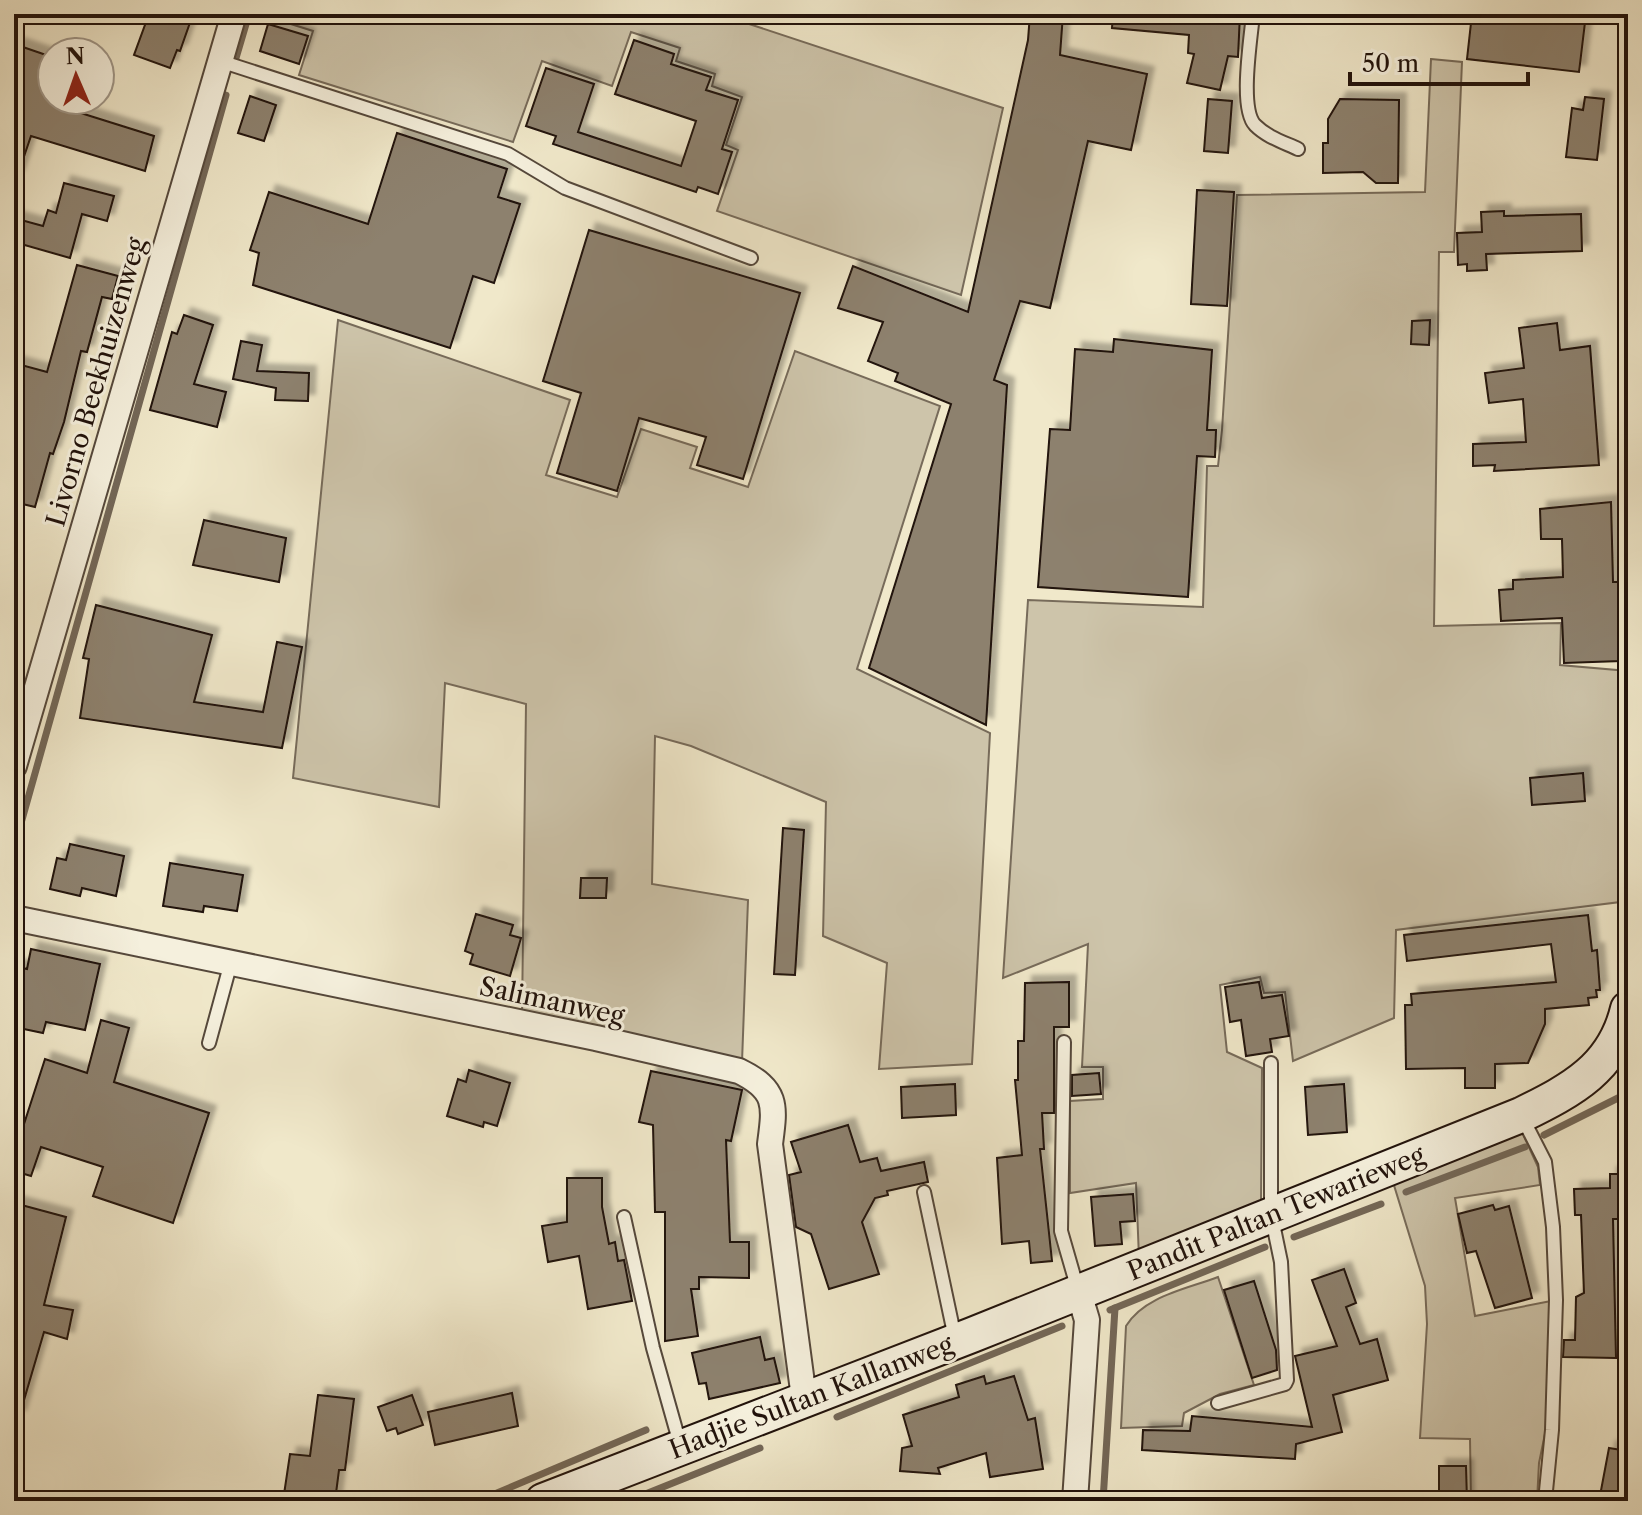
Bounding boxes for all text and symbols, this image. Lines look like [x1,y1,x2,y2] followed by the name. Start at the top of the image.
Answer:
[36,36,116,116] north arrow
[1350,36,1528,86] scale bar
[65,43,85,70] text: N
[1362,49,1419,78] text: 50 m
[39,233,153,530] street label: Livorno Beekhuizenweg
[477,970,628,1032] street label: Salimanweg
[1123,1138,1430,1287] street label: Pandit Paltan Tewarieweg
[664,1328,958,1466] street label: Hadjie Sultan Kallanweg

